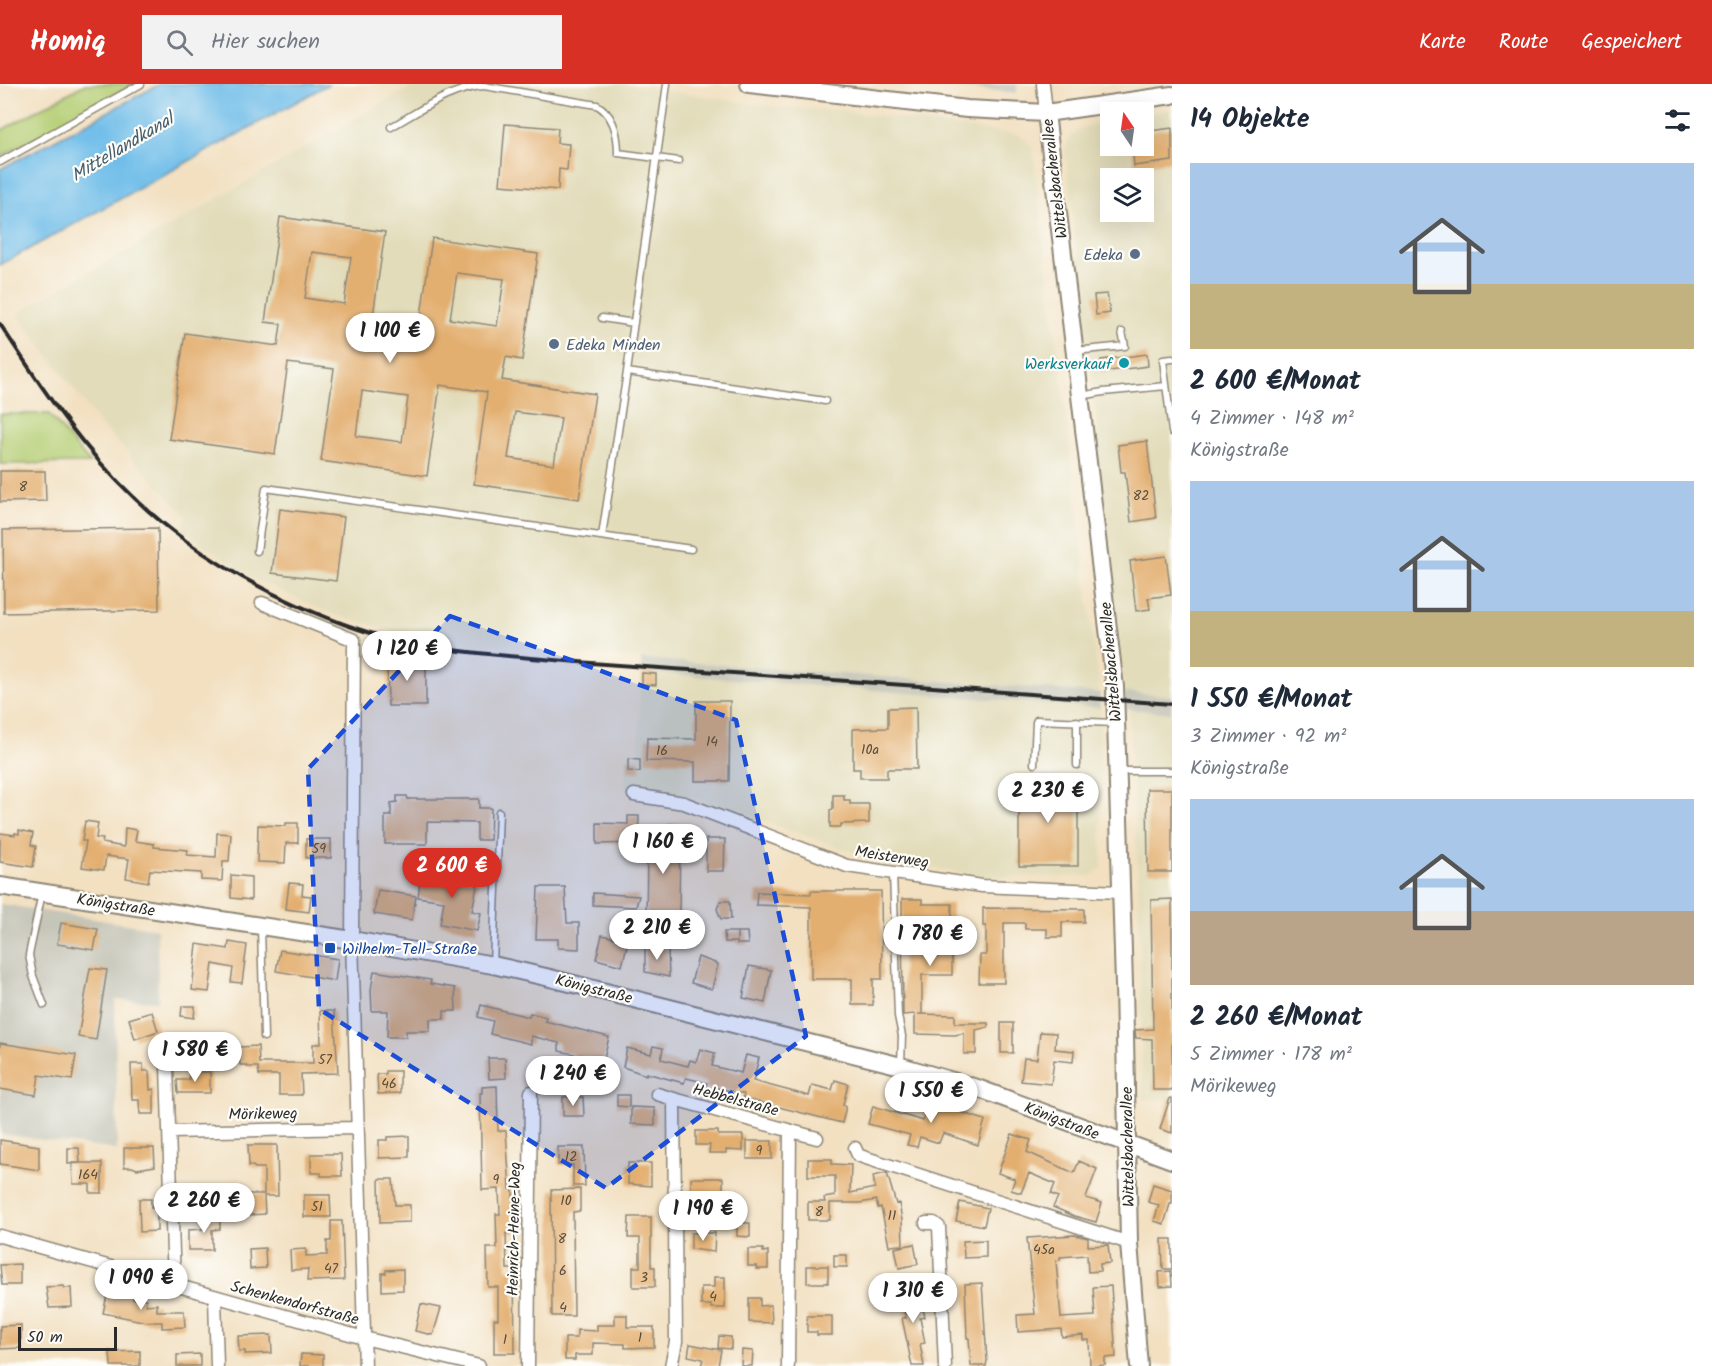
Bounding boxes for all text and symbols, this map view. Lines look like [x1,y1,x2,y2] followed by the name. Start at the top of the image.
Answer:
[142,15,562,69] search box
[30,20,106,65] text: Homiq
[211,25,320,60] text: Hier suchen
[163,26,196,59] icon: search
[1419,26,1466,59] text: Karte
[1499,26,1548,59] text: Route
[1581,26,1682,59] text: Gespeichert
[1190,99,1310,141] text: 14 Objekte
[1100,102,1154,156] north arrow
[1100,102,1154,222] map controls
[66,104,183,191] water label: Mittellandkanal
[1661,104,1694,137] icon: filters
[1036,118,1075,240] street label: Wittelsbacherallee
[1100,168,1154,222] button: layers
[1388,202,1496,310] icon: home
[1083,243,1123,268] place label: Edeka
[1128,247,1142,261] marker: Edeka
[335,313,445,364] pin: 1 100 €
[360,316,420,348] text: 1 100 €
[566,333,661,358] place label: Edeka Minden
[547,337,561,351] marker: Edeka Minden
[1025,352,1114,377] place label: Werksverkauf
[1117,356,1131,370] marker: Werksverkauf
[1190,361,1361,403] text: 2 600 €/Monat
[1190,403,1354,435] text: 4 Zimmer · 148 m²
[1190,435,1289,467] text: Königstraße
[19,476,28,498] house number: 8
[1133,485,1149,507] house number: 82
[1388,520,1496,628] icon: home
[1094,601,1129,723] street label: Wittelsbacherallee
[352,631,462,682] pin: 1 120 €
[376,634,438,666] text: 1 120 €
[1190,679,1352,721] text: 1 550 €/Monat
[1190,721,1346,753] text: 3 Zimmer · 92 m²
[706,731,718,753] house number: 14
[861,739,879,761] house number: 10a
[656,740,668,762] house number: 16
[1190,753,1289,785] text: Königstraße
[993,773,1103,824] pin: 2 230 €
[1012,776,1084,808] text: 2 230 €
[608,824,718,875] pin: 1 160 €
[632,827,694,859] text: 1 160 €
[312,838,326,860] house number: 59
[1388,838,1496,946] icon: home
[853,839,931,876] street label: Meisterweg
[397,848,507,899] pin: 2 600 €
[416,851,488,883] text: 2 600 €
[75,887,157,924] street label: Königstraße
[602,910,712,961] pin: 2 210 €
[623,913,691,945] text: 2 210 €
[875,916,985,967] pin: 1 780 €
[897,919,963,951] text: 1 780 €
[342,937,477,962] place label: Wilhelm-Tell-Straße
[323,941,337,955] marker: Wilhelm-Tell-Straße
[552,968,635,1011] street label: Königstraße
[1190,997,1362,1039] text: 2 260 €/Monat
[140,1032,250,1083] pin: 1 580 €
[162,1035,228,1067] text: 1 580 €
[1190,1039,1352,1071] text: 5 Zimmer · 178 m²
[318,1049,333,1071] house number: 57
[518,1056,628,1107] pin: 1 240 €
[540,1059,606,1091] text: 1 240 €
[1190,1071,1277,1103] text: Mörikeweg
[381,1073,397,1095] house number: 46
[876,1073,986,1124] pin: 1 550 €
[899,1076,963,1108] text: 1 550 €
[690,1077,781,1124] street label: Hebbelstraße
[1115,1087,1142,1207] street label: Wittelsbacherallee
[1020,1096,1103,1147] street label: Königstraße
[228,1101,298,1128] street label: Mörikeweg
[756,1140,763,1162] house number: 9
[565,1146,577,1168] house number: 12
[501,1162,528,1296] street label: Heinrich-Heine-Weg
[78,1164,98,1186] house number: 164
[493,1169,500,1191] house number: 9
[149,1183,259,1234] pin: 2 260 €
[168,1186,240,1218] text: 2 260 €
[560,1190,572,1212] house number: 10
[648,1191,758,1242] pin: 1 190 €
[673,1194,733,1226] text: 1 190 €
[311,1196,323,1218] house number: 51
[815,1201,824,1223] house number: 8
[888,1205,896,1227] house number: 11
[558,1228,567,1250] house number: 8
[1033,1239,1055,1261] house number: 45a
[324,1258,339,1280] house number: 47
[86,1260,196,1311] pin: 1 090 €
[559,1260,567,1282] house number: 6
[109,1263,173,1295] text: 1 090 €
[640,1267,648,1289] house number: 3
[858,1273,968,1324] pin: 1 310 €
[228,1274,362,1333] street label: Schenkendorfstraße
[882,1276,944,1308] text: 1 310 €
[709,1286,717,1308] house number: 4
[559,1297,567,1319] house number: 4
[18,1324,117,1352] scale bar
[27,1325,63,1350] text: 50 m
[638,1327,642,1349] house number: 1
[503,1329,507,1351] house number: 1

